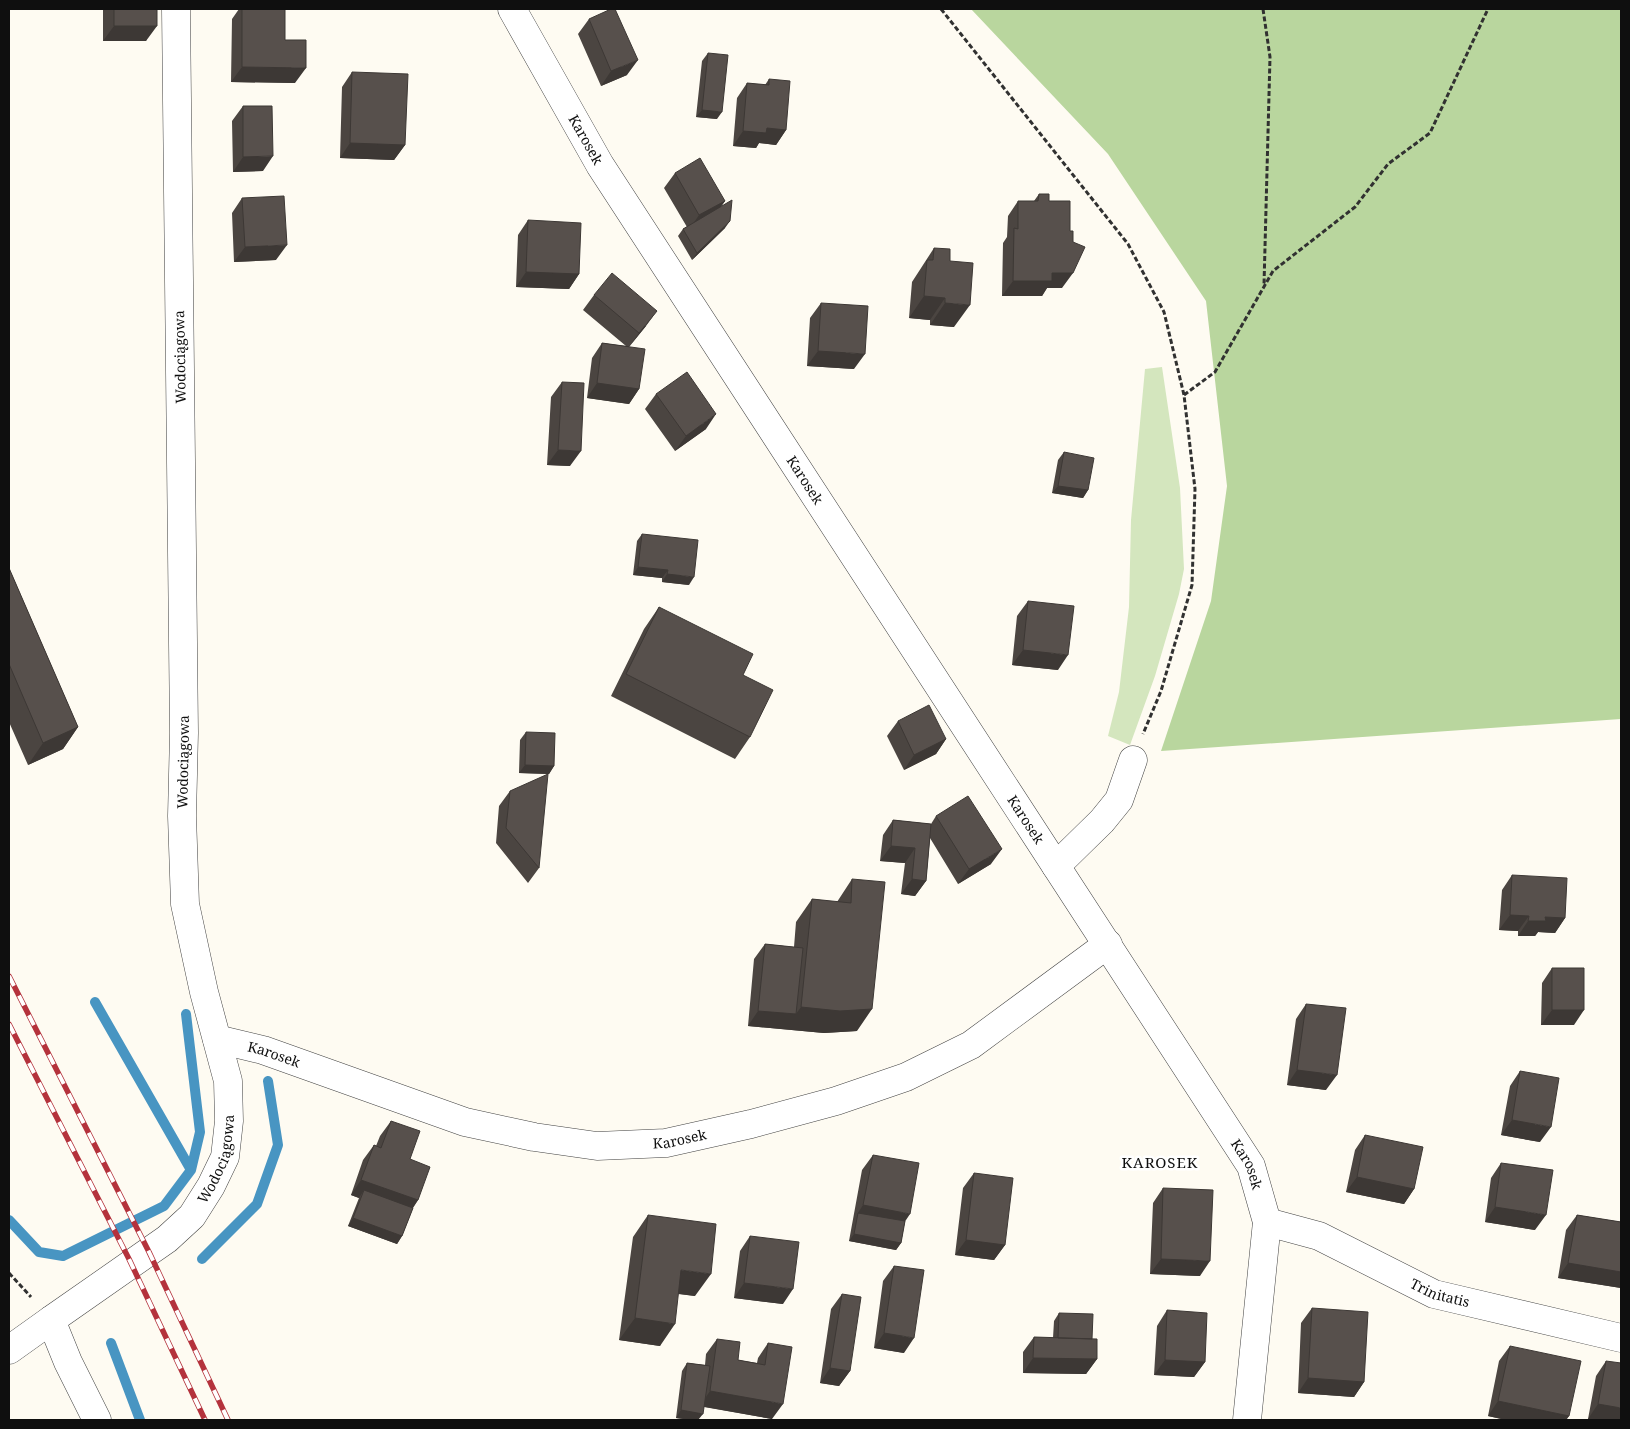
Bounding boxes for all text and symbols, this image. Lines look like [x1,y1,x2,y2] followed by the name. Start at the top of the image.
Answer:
[564,111,608,168] street label: Karosek
[169,310,190,404] street label: Wodociągowa
[783,452,829,508] street label: Karosek
[172,715,193,809] street label: Wodociągowa
[1003,791,1049,848] street label: Karosek
[246,1037,304,1072] street label: Karosek
[192,1114,238,1207] street label: Wodociągowa
[652,1124,709,1153] street label: Karosek
[1227,1135,1267,1192] street label: Karosek
[1122,1152,1198,1172] district label: KAROSEK
[1407,1274,1472,1311] street label: Trinitatis

